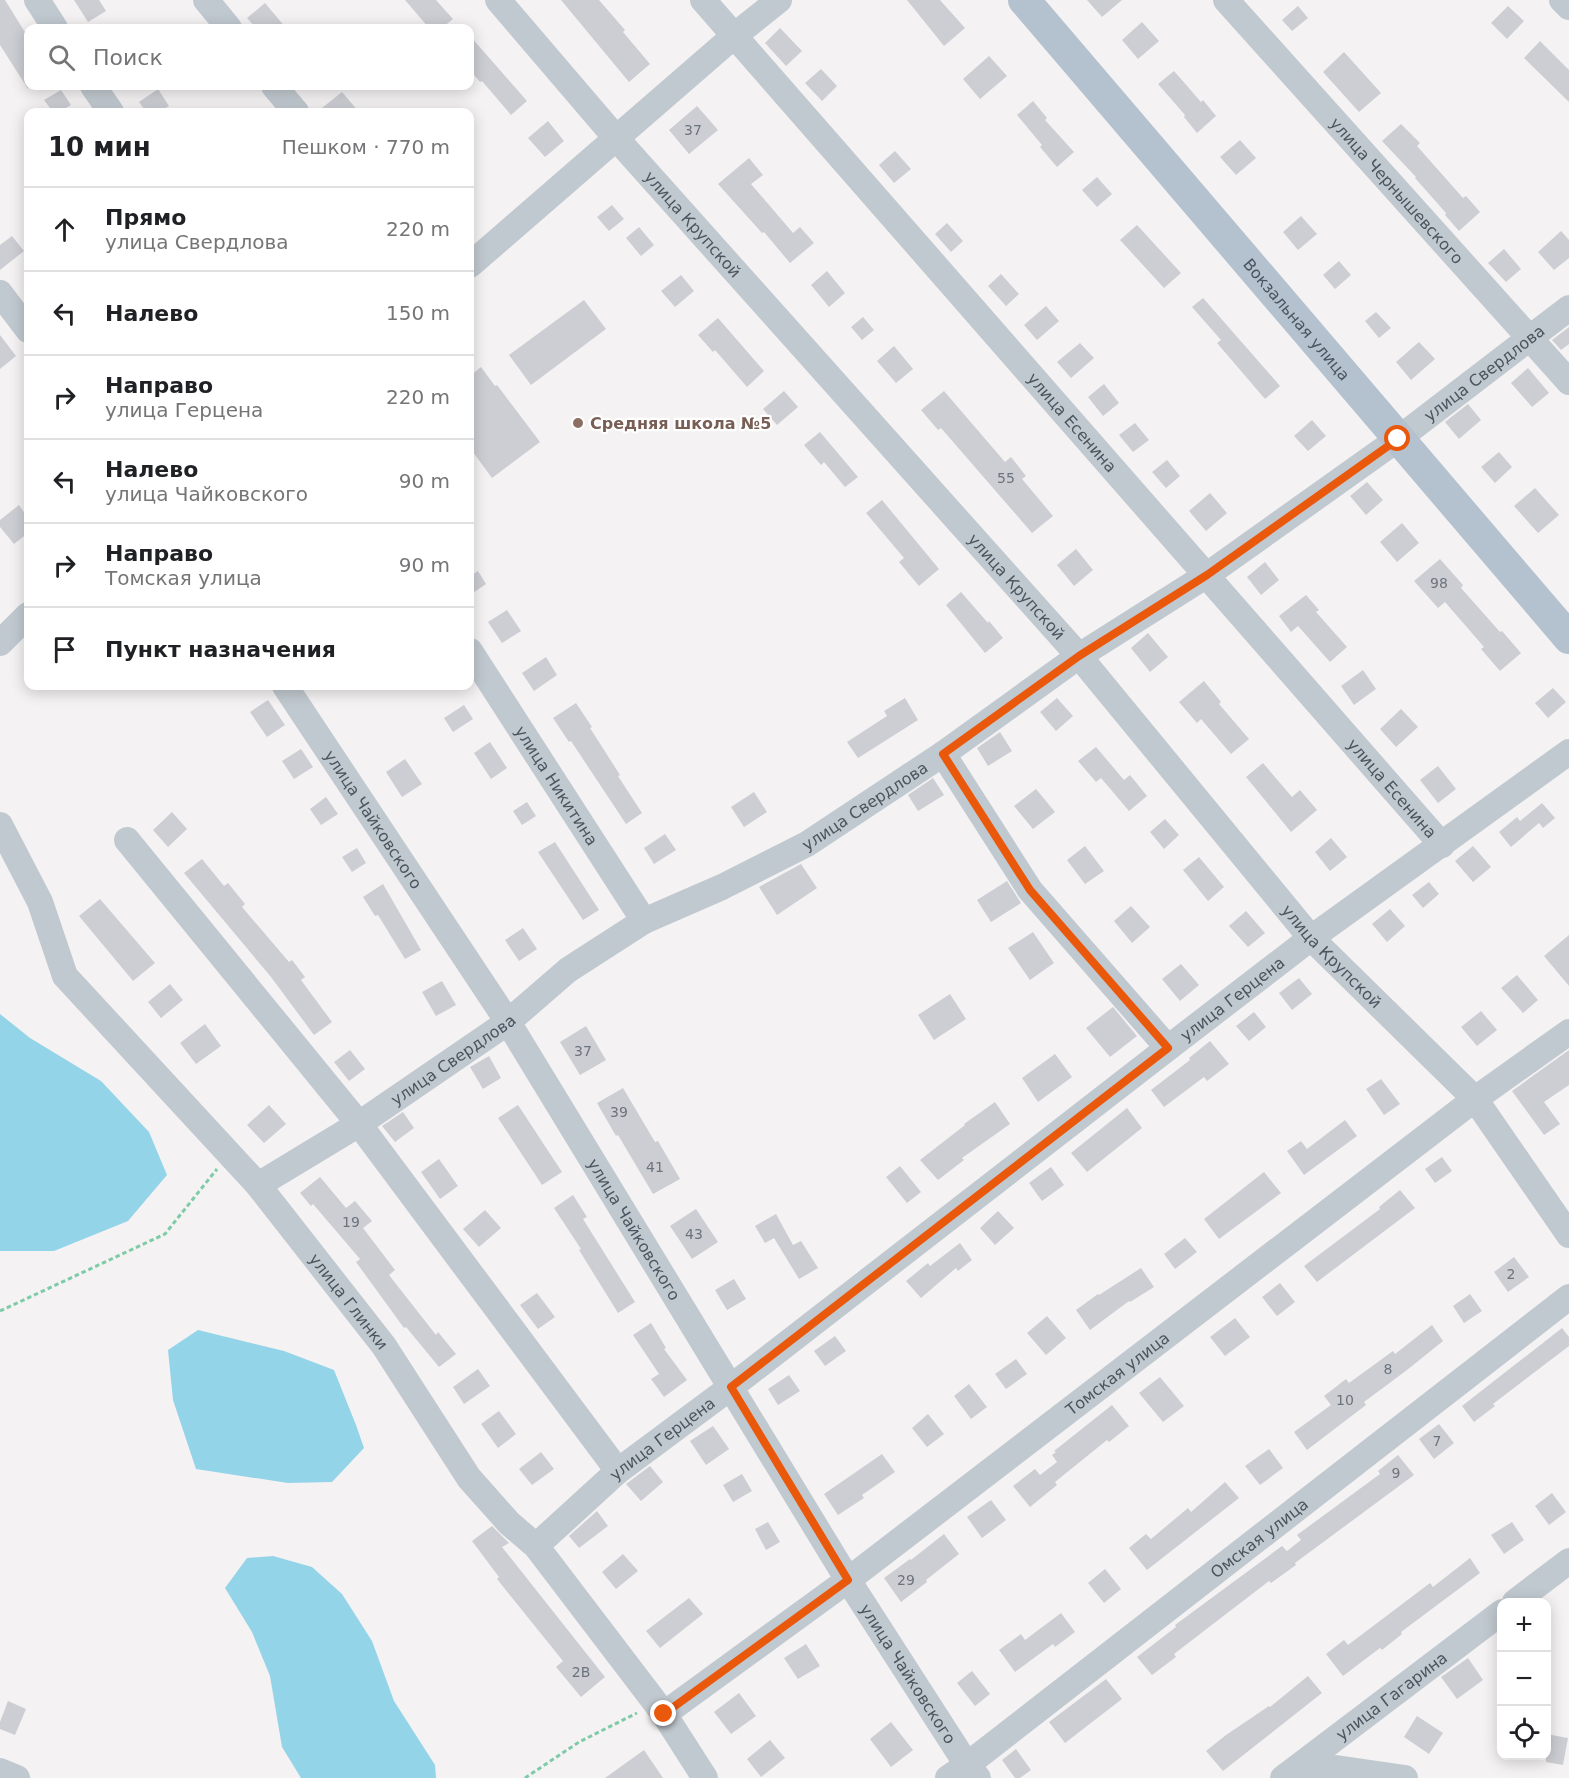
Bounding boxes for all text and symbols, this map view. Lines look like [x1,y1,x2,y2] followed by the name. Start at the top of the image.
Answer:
[24,24,474,90] search box
[45,41,78,74] icon: search
[93,45,163,70] text: Поиск
[1326,114,1467,268] street label: улица Чернышевского
[684,122,702,138] house number: 37
[48,132,151,162] text: 10 мин
[282,135,450,159] text: Пешком · 770 m
[640,167,745,281] street label: улица Крупской
[105,205,186,230] text: Прямо
[48,213,81,246] icon: ahead
[386,217,450,241] text: 220 m
[105,230,289,254] text: улица Свердлова
[1239,255,1354,384] street label: Вокзальная улица
[48,297,81,330] icon: left
[105,301,198,326] text: Налево
[386,301,450,325] text: 150 m
[1420,321,1549,426] street label: улица Свердлова
[1023,369,1121,476] street label: улица Есенина
[105,373,213,398] text: Направо
[48,381,81,414] icon: right
[386,385,450,409] text: 220 m
[105,398,263,422] text: улица Герцена
[590,414,771,433] place label: Средняя школа №5
[571,416,585,430] marker: Средняя школа №5
[1384,425,1410,451] route start
[105,457,198,482] text: Налево
[48,465,81,498] icon: left
[399,469,450,493] text: 90 m
[997,470,1015,486] house number: 55
[105,482,308,506] text: улица Чайковского
[964,530,1069,644] street label: улица Крупской
[105,541,213,566] text: Направо
[48,549,81,582] icon: right
[399,553,450,577] text: 90 m
[105,566,262,590] text: Томская улица
[1430,575,1448,591] house number: 98
[48,633,81,666] icon: arrive
[105,637,336,662] text: Пункт назначения
[511,722,602,849] street label: улица Никитина
[1343,735,1440,842] street label: улица Есенина
[320,747,426,893] street label: улица Чайковского
[799,758,932,855] street label: улица Свердлова
[1278,901,1385,1012] street label: улица Крупской
[1177,953,1289,1045] street label: улица Герцена
[387,1011,520,1109] street label: улица Свердлова
[574,1043,592,1059] house number: 37
[610,1104,628,1120] house number: 39
[583,1155,684,1304] street label: улица Чайковского
[646,1159,664,1175] house number: 41
[342,1214,360,1230] house number: 19
[685,1226,703,1242] house number: 43
[305,1250,392,1353] street label: улица Глинки
[1507,1266,1515,1282] house number: 2
[1061,1328,1173,1420] street label: Томская улица
[1384,1361,1392,1377] house number: 8
[1336,1392,1354,1408] house number: 10
[606,1393,719,1484] street label: улица Герцена
[1433,1433,1441,1449] house number: 7
[1392,1465,1400,1481] house number: 9
[1207,1494,1312,1582] street label: Омская улица
[897,1572,915,1588] house number: 29
[1497,1598,1551,1760] map controls
[1497,1598,1551,1652] button: +
[856,1600,960,1747] street label: улица Чайковского
[1332,1648,1451,1744] street label: улица Гагарина
[1497,1652,1551,1706] button: −
[572,1664,590,1680] house number: 2В
[650,1700,676,1726] route end
[1497,1706,1551,1760] button: locate

